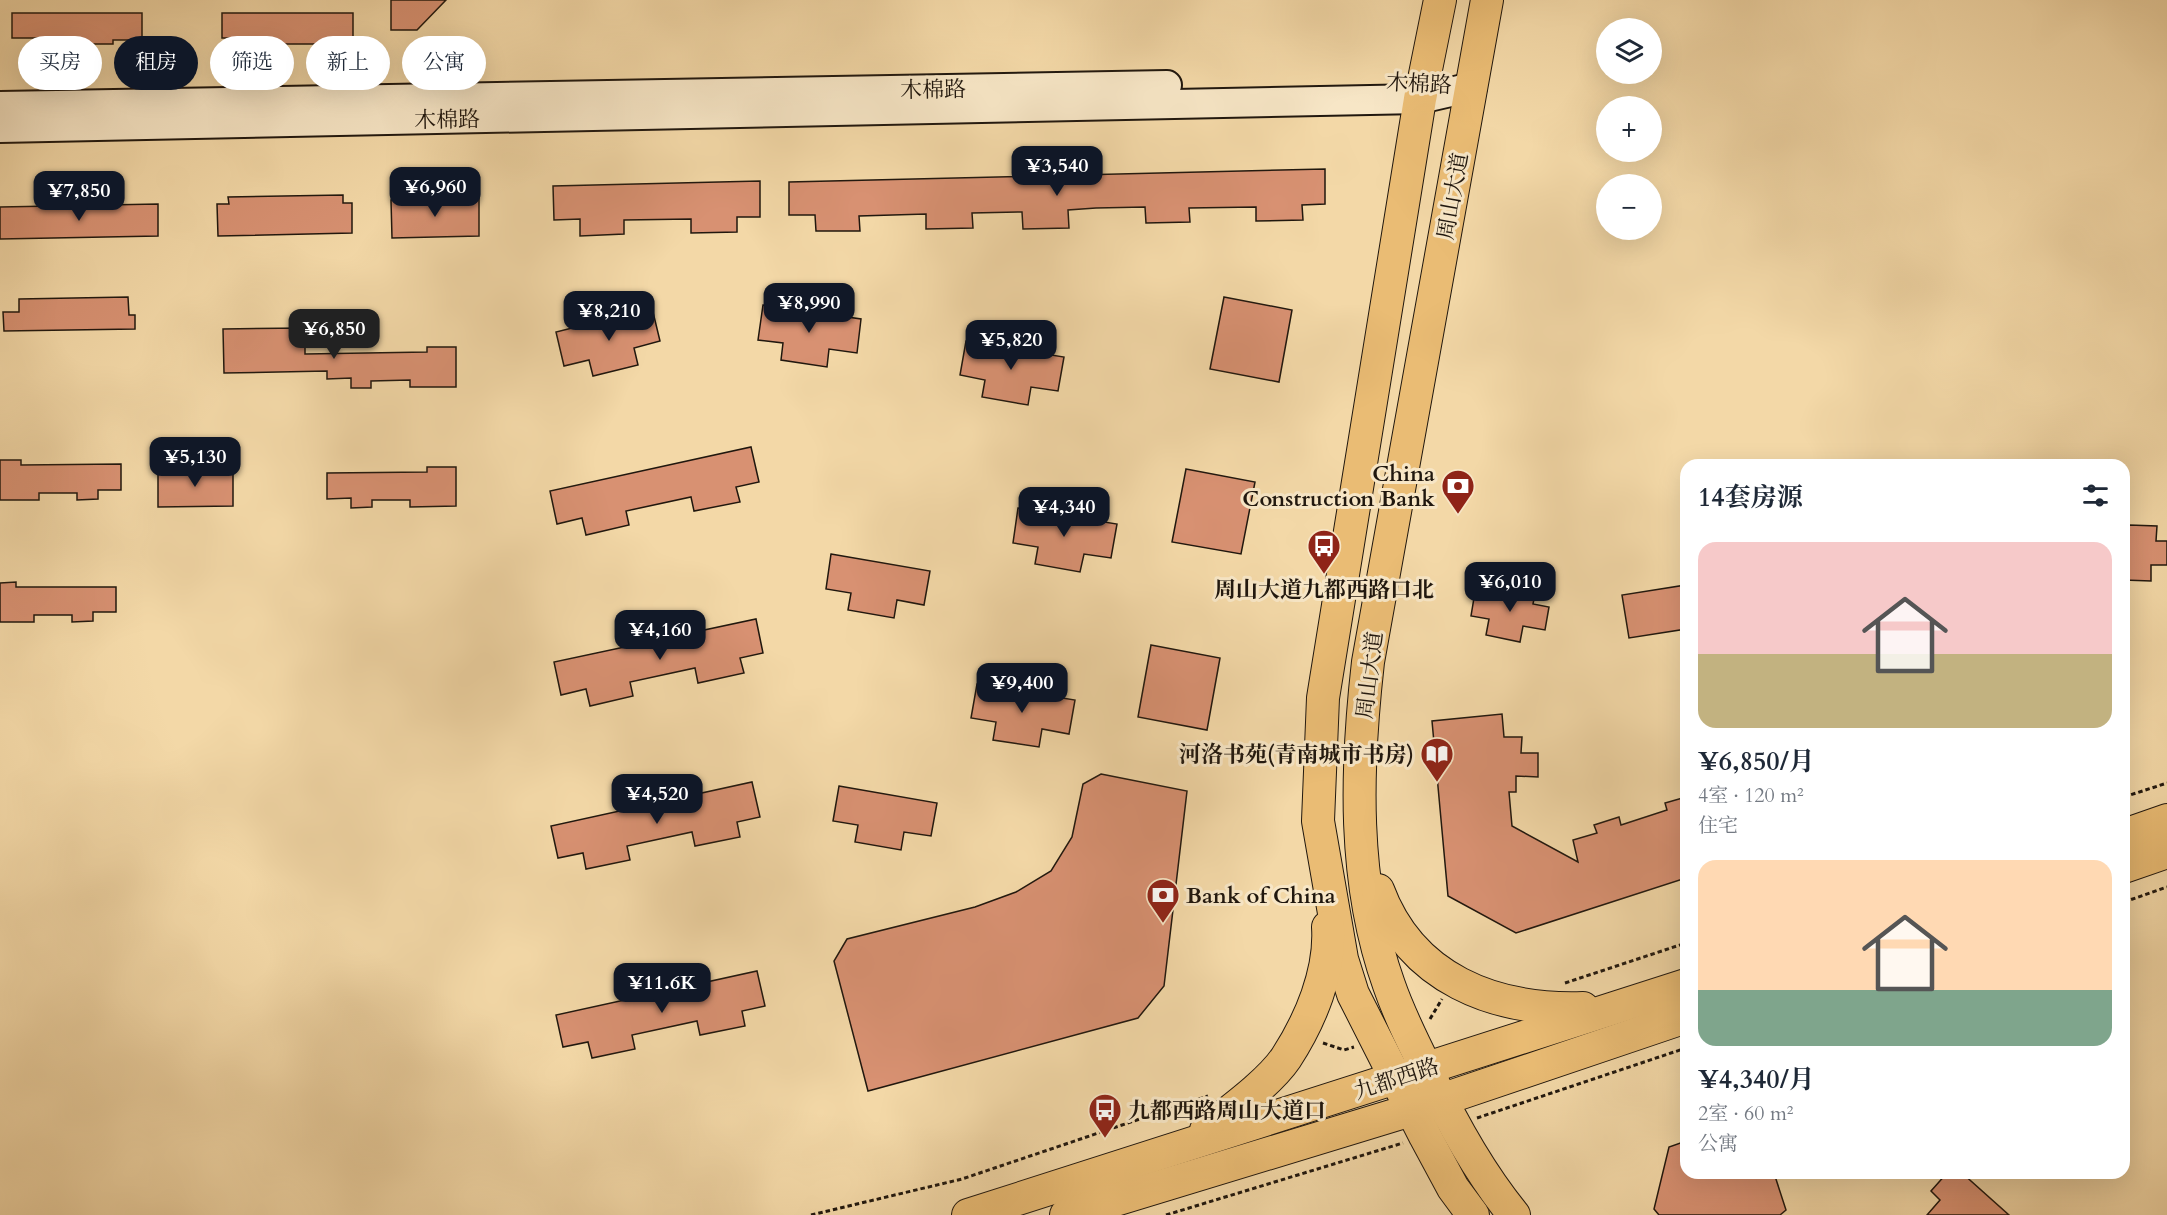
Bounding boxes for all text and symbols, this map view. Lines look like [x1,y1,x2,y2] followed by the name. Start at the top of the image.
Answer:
[1596,18,1662,240] map controls
[1596,18,1662,84] button: layers
[18,36,102,90] chip: 买房
[114,36,198,90] chip: 租房
[210,36,294,90] chip: 筛选
[306,36,390,90] chip: 新上
[402,36,486,90] chip: 公寓
[1385,67,1453,101] street label: 木棉路
[900,74,966,106] street label: 木棉路
[1596,96,1662,162] button: +
[414,104,480,136] street label: 木棉路
[1008,146,1106,197] pin: ¥3,540
[1431,150,1475,242] street label: 周山大道
[1026,152,1088,179] text: ¥3,540
[386,167,484,218] pin: ¥6,960
[30,171,128,222] pin: ¥7,850
[404,173,466,200] text: ¥6,960
[1596,174,1662,240] button: −
[48,177,110,204] text: ¥7,850
[760,283,858,334] pin: ¥8,990
[778,289,840,316] text: ¥8,990
[560,291,658,342] pin: ¥8,210
[578,297,640,324] text: ¥8,210
[285,309,383,360] pin: ¥6,850
[303,315,365,342] text: ¥6,850
[962,320,1060,371] pin: ¥5,820
[980,326,1042,353] text: ¥5,820
[146,437,244,488] pin: ¥5,130
[164,443,226,470] text: ¥5,130
[1242,459,1435,514] place label: China Construction Bank
[1440,468,1476,515] bank icon: China Construction Bank
[2079,479,2112,512] icon: filters
[1698,480,1803,515] text: 14套房源
[1015,487,1113,538] pin: ¥4,340
[1033,493,1095,520] text: ¥4,340
[1306,528,1342,575] bus stop icon: 周山大道九都西路口北
[1461,562,1559,613] pin: ¥6,010
[1479,568,1541,595] text: ¥6,010
[1214,575,1434,605] place label: 周山大道九都西路口北
[1851,581,1959,689] icon: home
[611,610,709,661] pin: ¥4,160
[629,616,691,643] text: ¥4,160
[1350,630,1390,721] street label: 周山大道
[973,663,1071,714] pin: ¥9,400
[991,669,1053,696] text: ¥9,400
[1419,736,1455,783] library icon: 河洛书苑(青南城市书房)
[1179,740,1414,770] place label: 河洛书苑(青南城市书房)
[1698,744,1815,779] text: ¥6,850/月
[608,774,706,825] pin: ¥4,520
[626,780,688,807] text: ¥4,520
[1698,782,1804,809] text: 4室 · 120 m²
[1698,812,1738,839] text: 住宅
[1145,877,1181,924] bank icon: Bank of China
[1186,881,1336,911] place label: Bank of China
[1851,899,1959,1007] icon: home
[613,963,711,1014] pin: ¥11.6K
[628,969,696,996] text: ¥11.6K
[1350,1051,1443,1107] street label: 九都西路
[1698,1062,1815,1097] text: ¥4,340/月
[1087,1092,1123,1139] bus stop icon: 九都西路周山大道口
[1128,1096,1326,1126] place label: 九都西路周山大道口
[1698,1100,1794,1127] text: 2室 · 60 m²
[1698,1130,1738,1157] text: 公寓

